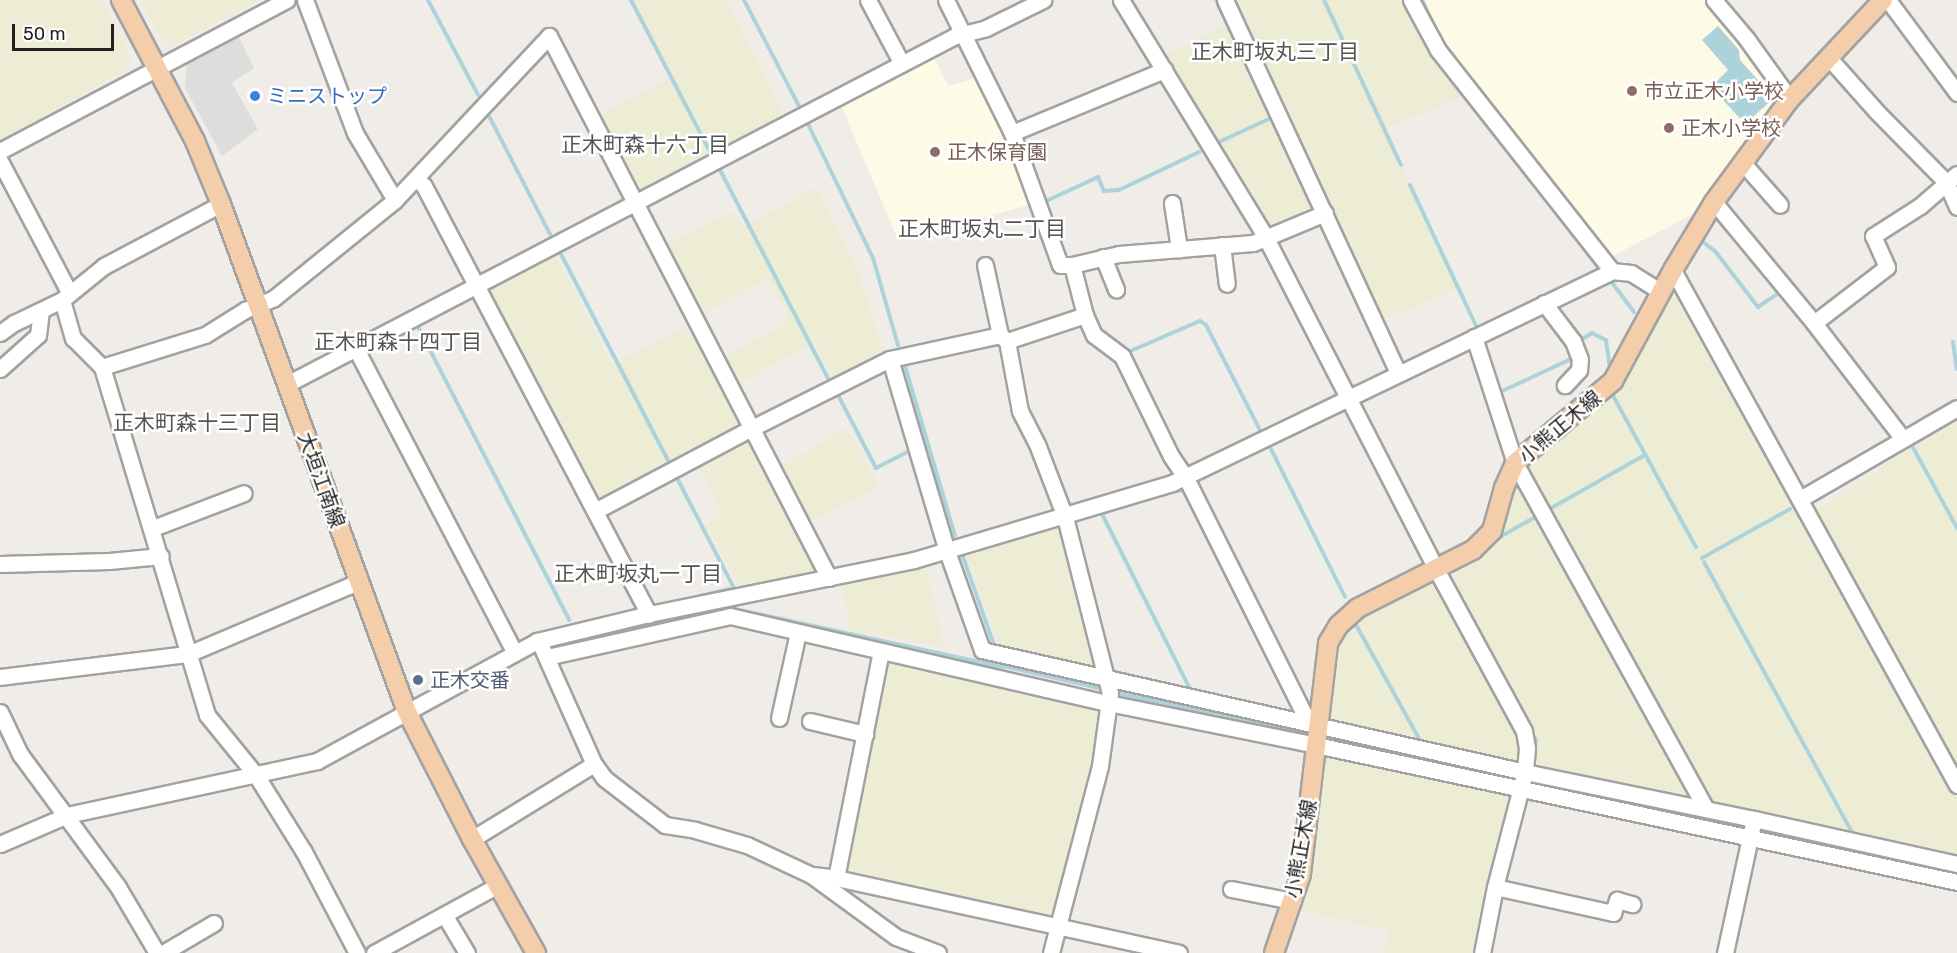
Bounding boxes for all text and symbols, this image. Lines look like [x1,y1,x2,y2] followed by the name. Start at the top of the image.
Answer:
[15,12,117,50] scale bar
[23,23,66,45] text: 50 m
[1191,39,1359,65] district label: 正木町坂丸三丁目
[1644,79,1784,103] place label: 市立正木小学校
[267,84,387,108] place label: ミニストップ
[1625,84,1639,98] marker: 市立正木小学校
[248,89,262,103] marker: ミニストップ
[1681,116,1781,140] place label: 正木小学校
[1662,121,1676,135] marker: 正木小学校
[561,132,729,158] district label: 正木町森十六丁目
[947,140,1047,164] place label: 正木保育園
[928,145,942,159] marker: 正木保育園
[898,216,1066,242] district label: 正木町坂丸二丁目
[314,329,482,355] district label: 正木町森十四丁目
[1514,386,1606,468] street label: 小熊正木線
[113,410,281,436] district label: 正木町森十三丁目
[293,429,349,531] street label: 大垣江南線
[554,561,722,587] district label: 正木町坂丸一丁目
[430,668,510,692] place label: 正木交番
[411,673,425,687] marker: 正木交番
[1280,798,1322,900] street label: 小熊正木線

